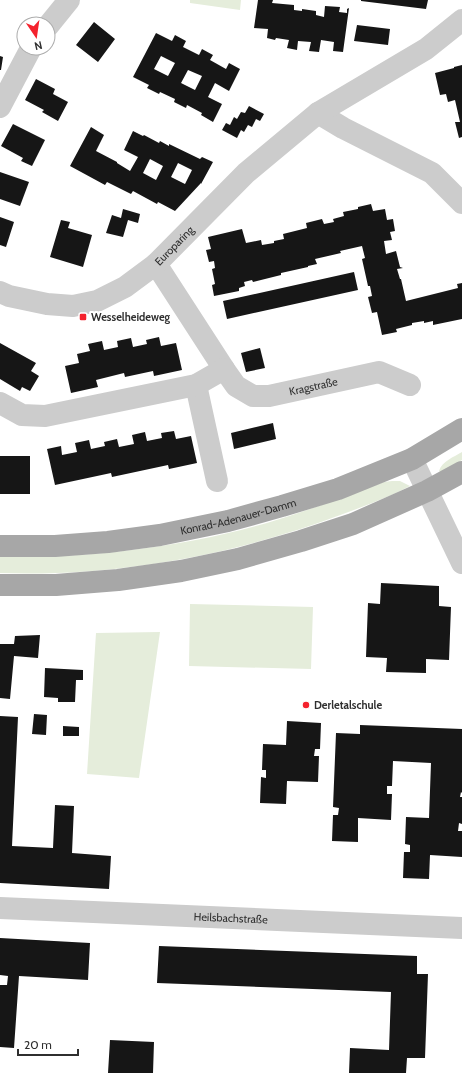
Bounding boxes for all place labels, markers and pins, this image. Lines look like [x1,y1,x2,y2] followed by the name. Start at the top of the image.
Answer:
[91,310,171,324] place label: Wesselheideweg
[78,312,88,322] marker: Wesselheideweg
[314,698,382,712] place label: Derletalschule
[301,700,311,710] marker: Derletalschule

